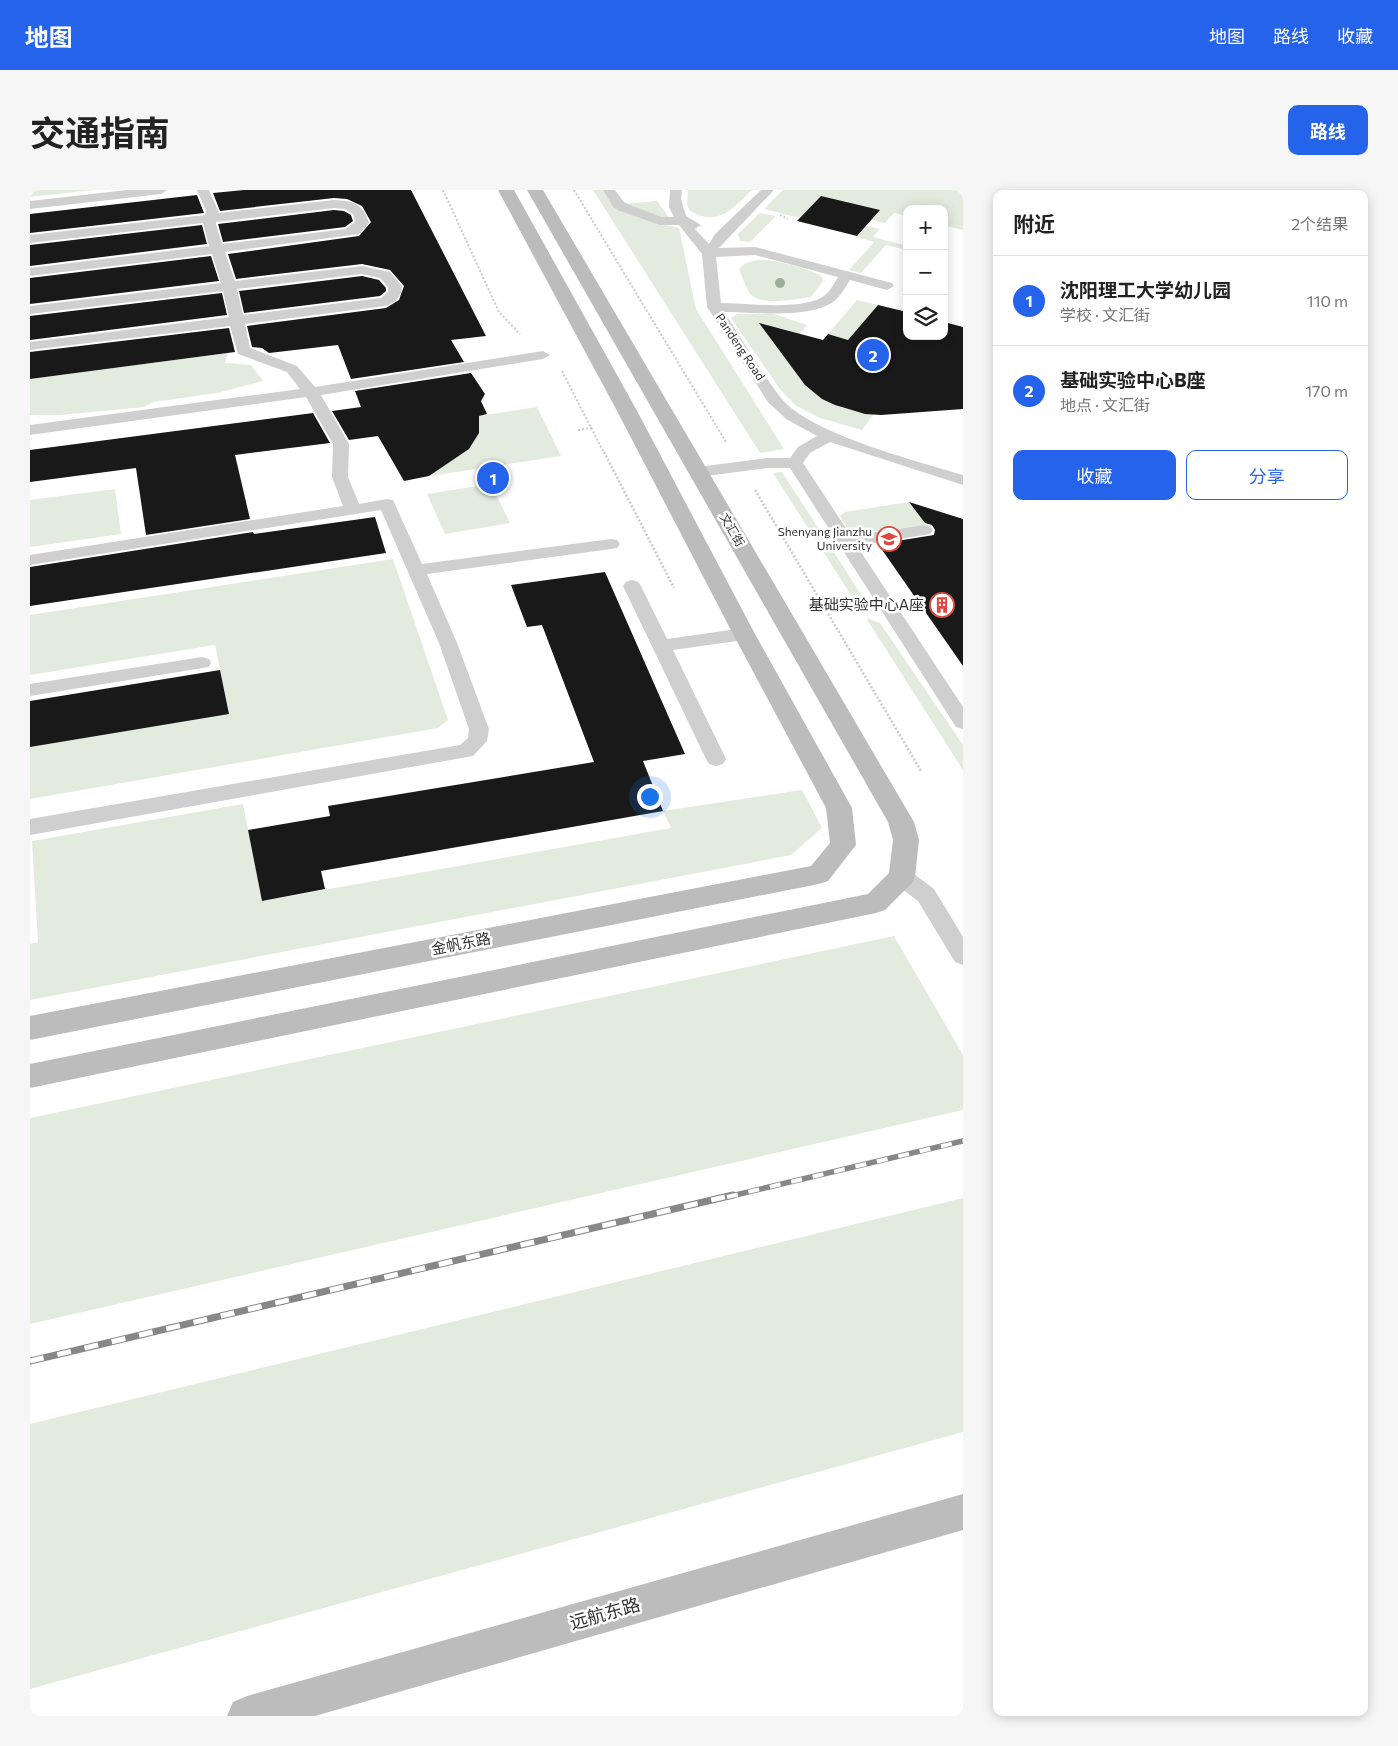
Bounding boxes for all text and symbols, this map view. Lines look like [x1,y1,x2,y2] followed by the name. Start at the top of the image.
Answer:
[25,22,73,51] text: 地图
[1209,25,1245,47] text: 地图
[1273,25,1309,47] text: 路线
[1337,25,1373,47] text: 收藏
[1288,105,1368,155] button: 路线
[30,110,170,153] text: 交通指南
[903,205,948,340] map controls
[903,205,948,250] button: +
[1013,211,1055,236] text: 附近
[1291,214,1348,233] text: 2个结果
[903,250,948,295] button: −
[1060,278,1231,301] text: 沈阳理工大学幼儿园
[1025,291,1033,310] text: 1
[1307,291,1348,310] text: 110 m
[903,295,948,340] button: layers
[1060,305,1150,324] text: 学校 · 文汇街
[713,310,768,383] street label: Pandeng Road
[857,336,889,374] pin: 2
[1060,368,1206,391] text: 基础实验中心B座
[1024,381,1034,400] text: 2
[1305,381,1348,400] text: 170 m
[1060,395,1150,414] text: 地点 · 文汇街
[1013,450,1176,500] button: 收藏
[1186,450,1348,500] button: 分享
[477,459,509,497] pin: 1
[718,510,748,549] street label: 文汇街
[778,524,872,552] place label: Shenyang Jianzhu University
[876,526,902,552] school or university icon: Shenyang Jianzhu University
[929,592,955,618] building icon: 基础实验中心A座
[809,595,924,613] place label: 基础实验中心A座
[637,784,663,810] your location
[430,928,492,958] street label: 金帆东路
[567,1593,642,1634] street label: 远航东路

